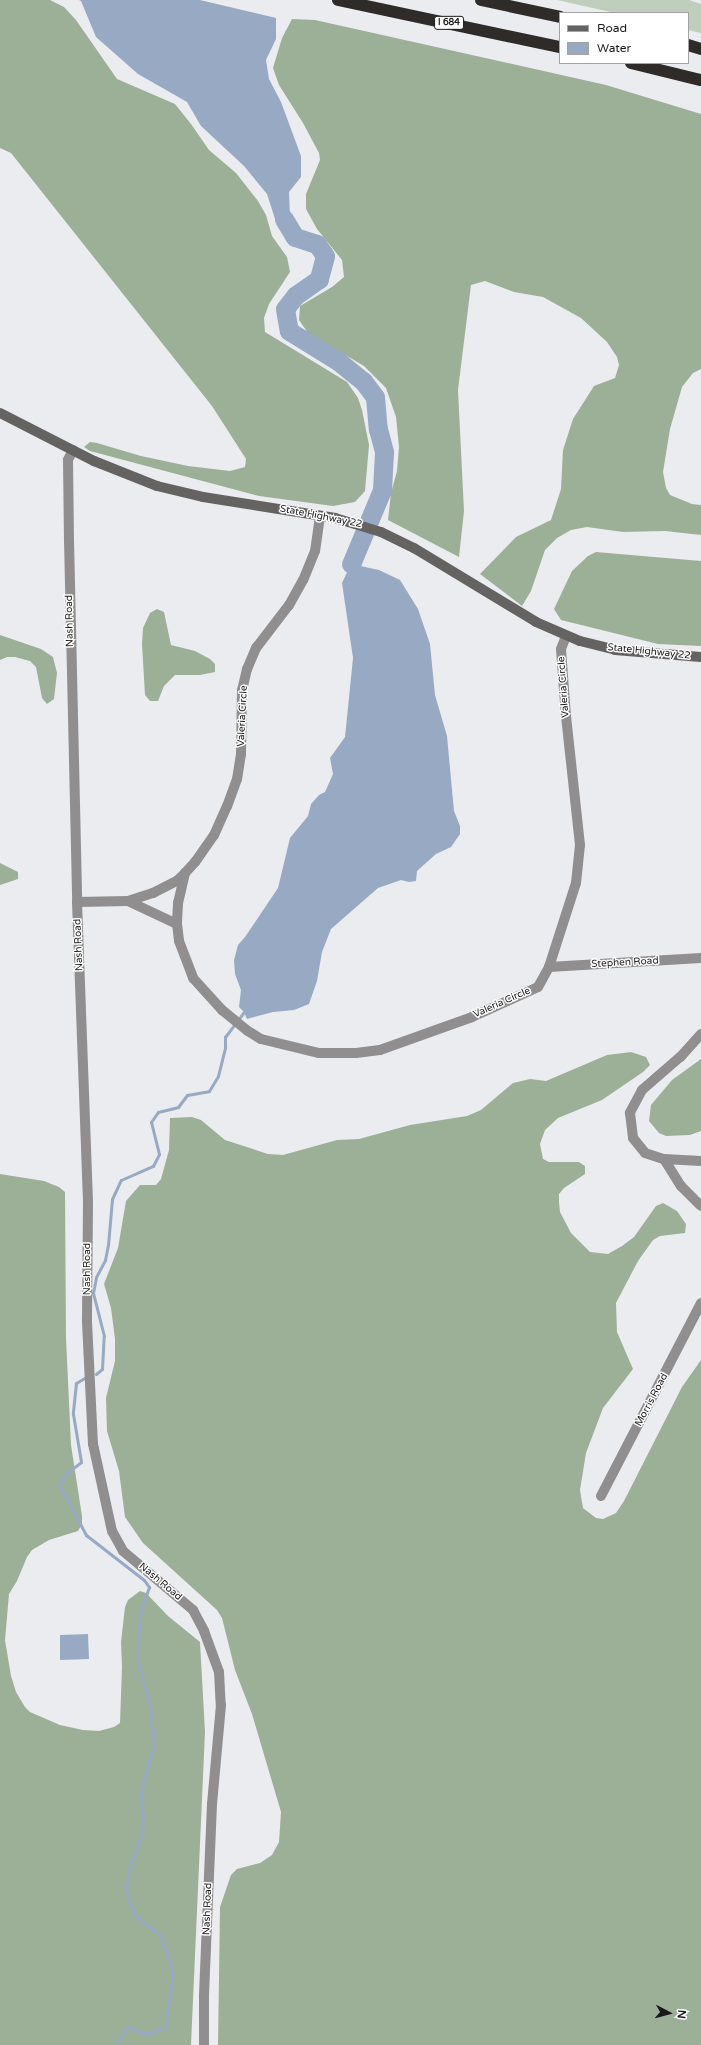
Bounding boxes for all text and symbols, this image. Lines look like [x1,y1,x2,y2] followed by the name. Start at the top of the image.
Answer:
[559,12,689,64] legend
[434,16,464,30] road number: I 684
[597,21,627,35] text: Road
[597,41,631,55] text: Water
[279,503,363,531] street label: State Highway 22
[64,595,76,647] street label: Nash Road
[607,642,691,662] street label: State Highway 22
[556,656,572,718] street label: Valeria Circle
[235,685,251,747] street label: Valeria Circle
[72,919,86,971] street label: Nash Road
[591,955,659,971] street label: Stephen Road
[472,985,532,1021] street label: Valeria Circle
[82,1243,94,1295] street label: Nash Road
[633,1371,671,1429] street label: Morris Road
[136,1561,184,1603] street label: Nash Road
[201,1883,215,1935] street label: Nash Road
[649,1993,689,2033] north arrow
[675,2009,688,2019] text: N

